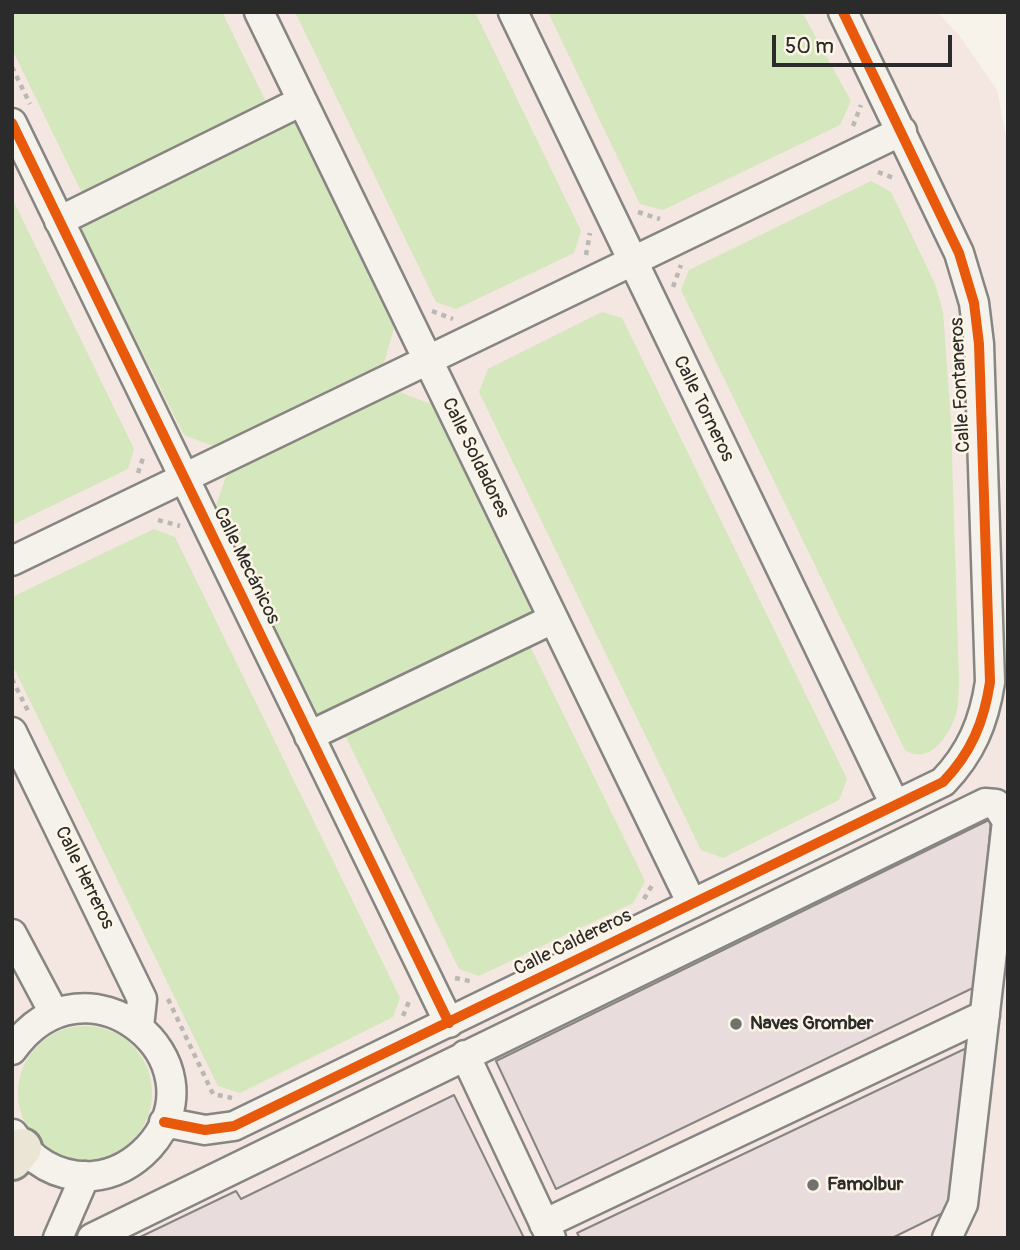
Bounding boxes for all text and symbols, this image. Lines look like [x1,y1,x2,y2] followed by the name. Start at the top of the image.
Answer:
[775,21,955,65] scale bar
[785,33,834,60] text: 50 m
[946,317,976,453] street label: Calle Fontaneros
[668,352,738,466] street label: Calle Torneros
[436,394,514,522] street label: Calle Soldadores
[208,504,284,628] street label: Calle Mecánicos
[49,823,119,933] street label: Calle Herreros
[511,905,635,981] street label: Calle Caldereros
[750,1013,873,1035] place label: Naves Gromber
[728,1016,744,1032] marker: Naves Gromber
[827,1174,903,1196] place label: Famolbur
[805,1177,821,1193] marker: Famolbur

